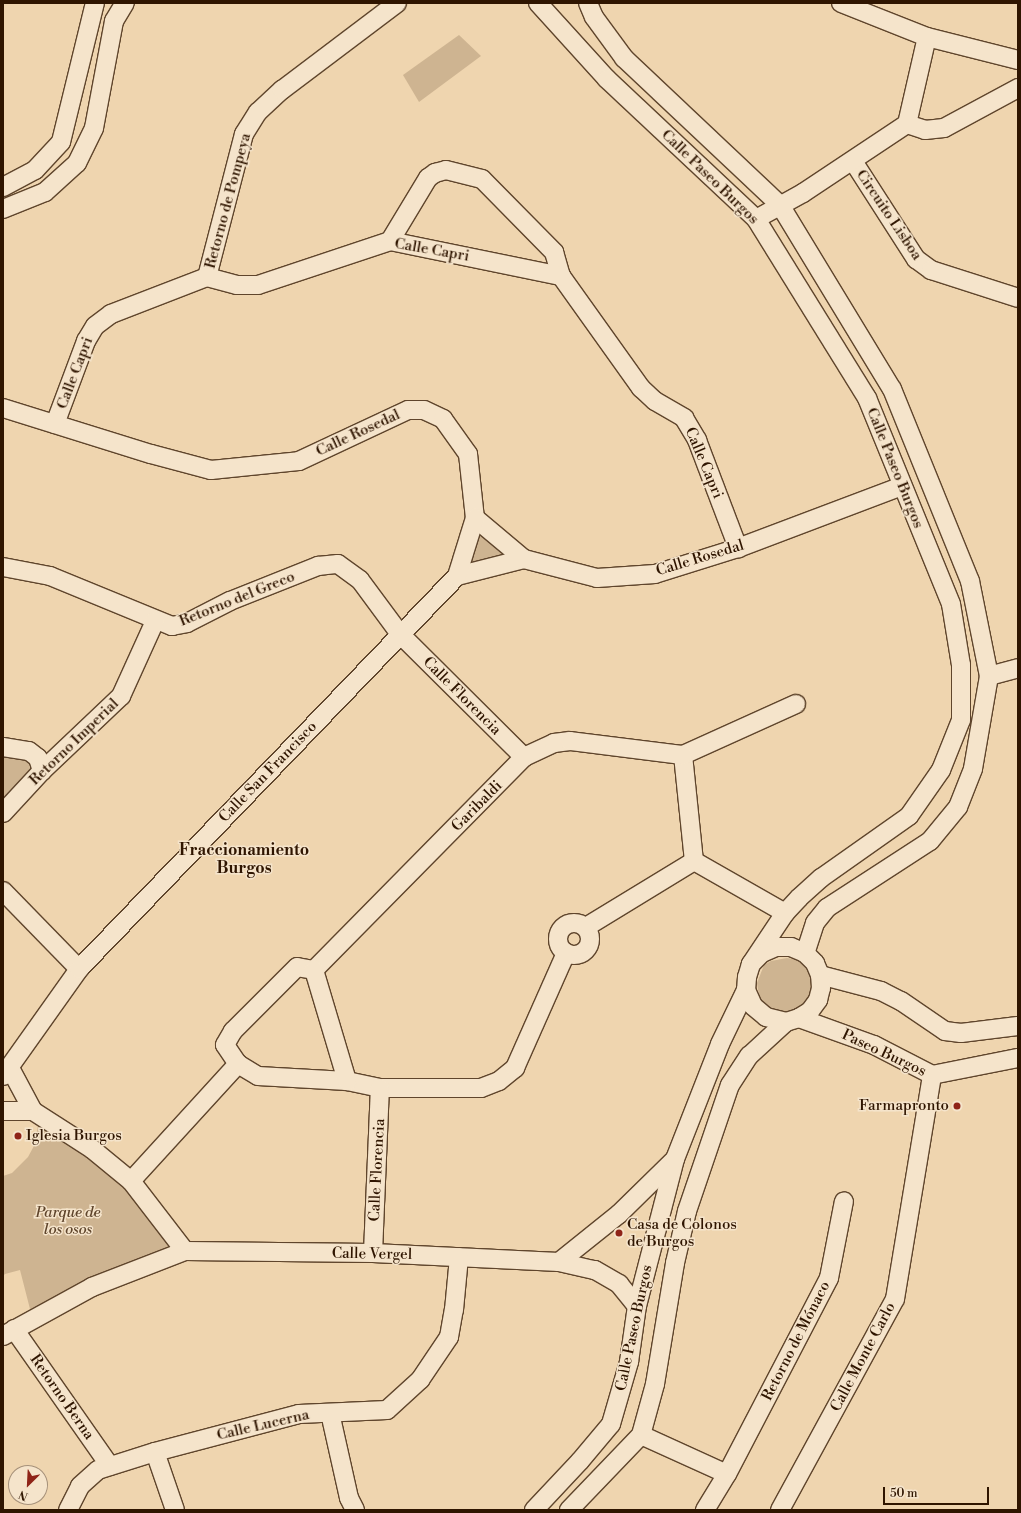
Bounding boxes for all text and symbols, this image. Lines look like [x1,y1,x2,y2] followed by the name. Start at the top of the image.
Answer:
[658,126,762,228] street label: Calle Paseo Burgos
[201,131,255,271] street label: Retorno de Pompeya
[852,166,926,264] street label: Circuito Lisboa
[393,235,471,265] street label: Calle Capri
[53,334,97,412] street label: Calle Capri
[863,405,927,531] street label: Calle Paseo Burgos
[313,406,403,460] street label: Calle Rosedal
[681,425,727,501] street label: Calle Capri
[654,536,746,580] street label: Calle Rosedal
[177,568,297,630] street label: Retorno del Greco
[419,653,505,739] street label: Calle Florencia
[26,695,122,789] street label: Retorno Imperial
[215,718,321,826] street label: Calle San Francisco
[448,777,506,835] street label: Garibaldi
[179,840,309,878] district label: Fraccionamiento Burgos
[839,1026,929,1080] street label: Paseo Burgos
[859,1097,949,1115] place label: Farmapronto
[952,1101,962,1111] marker: Farmapronto
[365,1118,389,1222] street label: Calle Florencia
[26,1127,122,1145] place label: Iglesia Burgos
[13,1131,23,1141] marker: Iglesia Burgos
[36,1203,100,1238] park label: Parque de los osos
[627,1215,737,1250] place label: Casa de Colonos de Burgos
[614,1228,624,1238] marker: Casa de Colonos de Burgos
[332,1244,412,1264] street label: Calle Vergel
[612,1263,656,1393] street label: Calle Paseo Burgos
[758,1278,834,1404] street label: Retorno de Mónaco
[827,1299,899,1415] street label: Calle Monte Carlo
[26,1351,98,1443] street label: Retorno Berna
[215,1406,311,1444] street label: Calle Lucerna
[8,1465,48,1505] north arrow
[885,1479,991,1505] scale bar
[890,1486,918,1501] text: 50 m
[17,1487,30,1503] text: N

